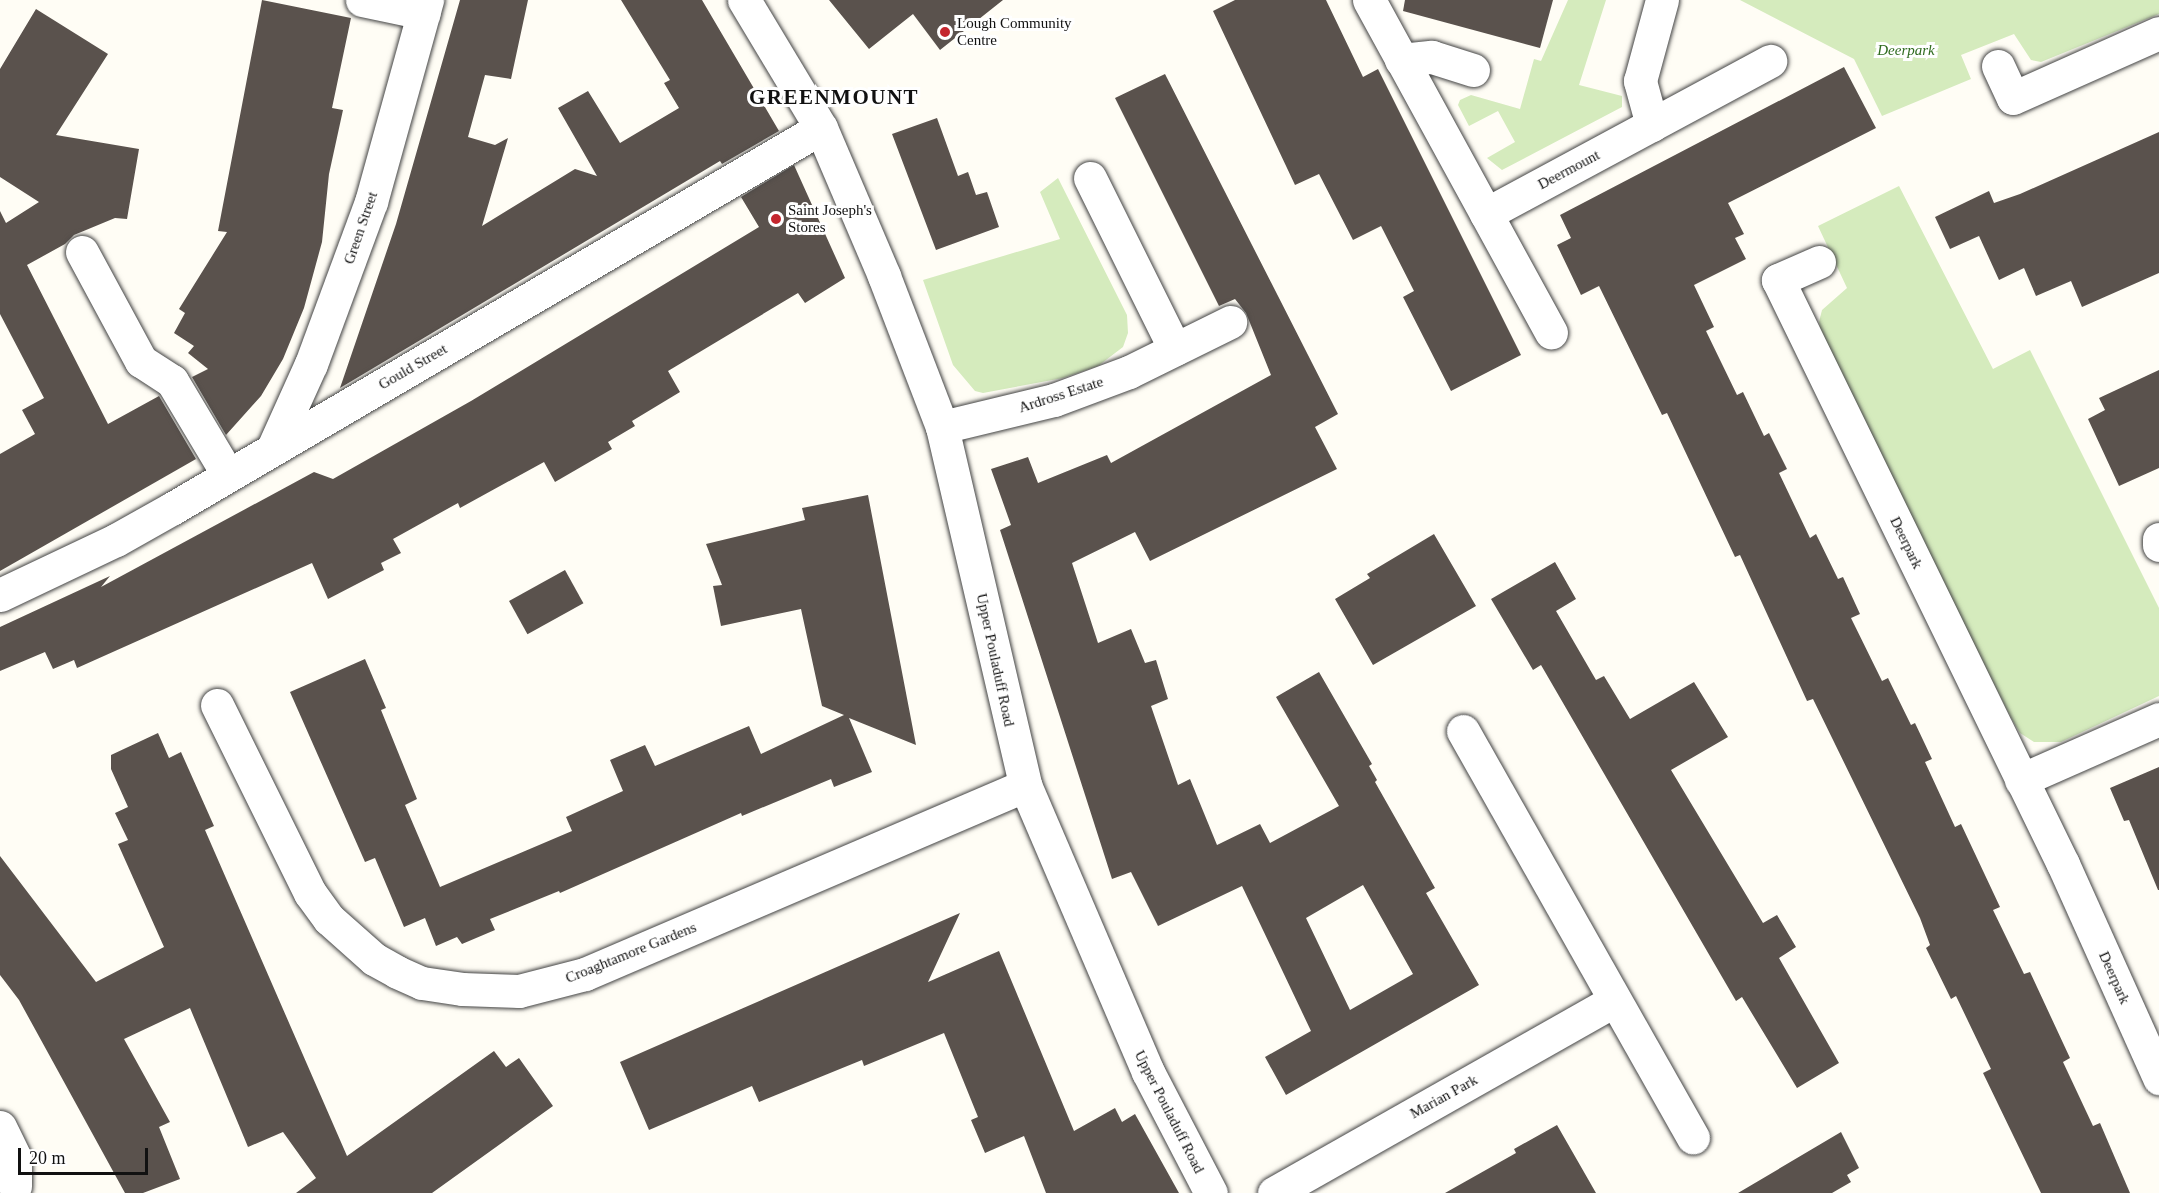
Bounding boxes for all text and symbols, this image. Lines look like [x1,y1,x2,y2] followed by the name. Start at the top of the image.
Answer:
[957,14,1072,49] place label: Lough Community Centre
[938,25,952,39] marker: Lough Community Centre
[1877,42,1935,60] park label: Deerpark
[749,84,919,110] district label: GREENMOUNT
[1535,146,1603,194] street label: Deermount
[340,189,382,267] street label: Green Street
[788,201,872,236] place label: Saint Joseph's Stores
[769,212,783,226] marker: Saint Joseph's Stores
[375,340,451,394] street label: Gould Street
[1016,373,1106,417] street label: Ardross Estate
[1886,514,1926,572] street label: Deerpark
[972,592,1018,728] street label: Upper Pouladuff Road
[563,919,699,987] street label: Croaghtamore Gardens
[2094,949,2134,1007] street label: Deerpark
[1130,1048,1208,1176] street label: Upper Pouladuff Road
[1407,1071,1481,1123] street label: Marian Park
[21,1136,152,1174] scale bar
[29,1148,66,1168] text: 20 m

